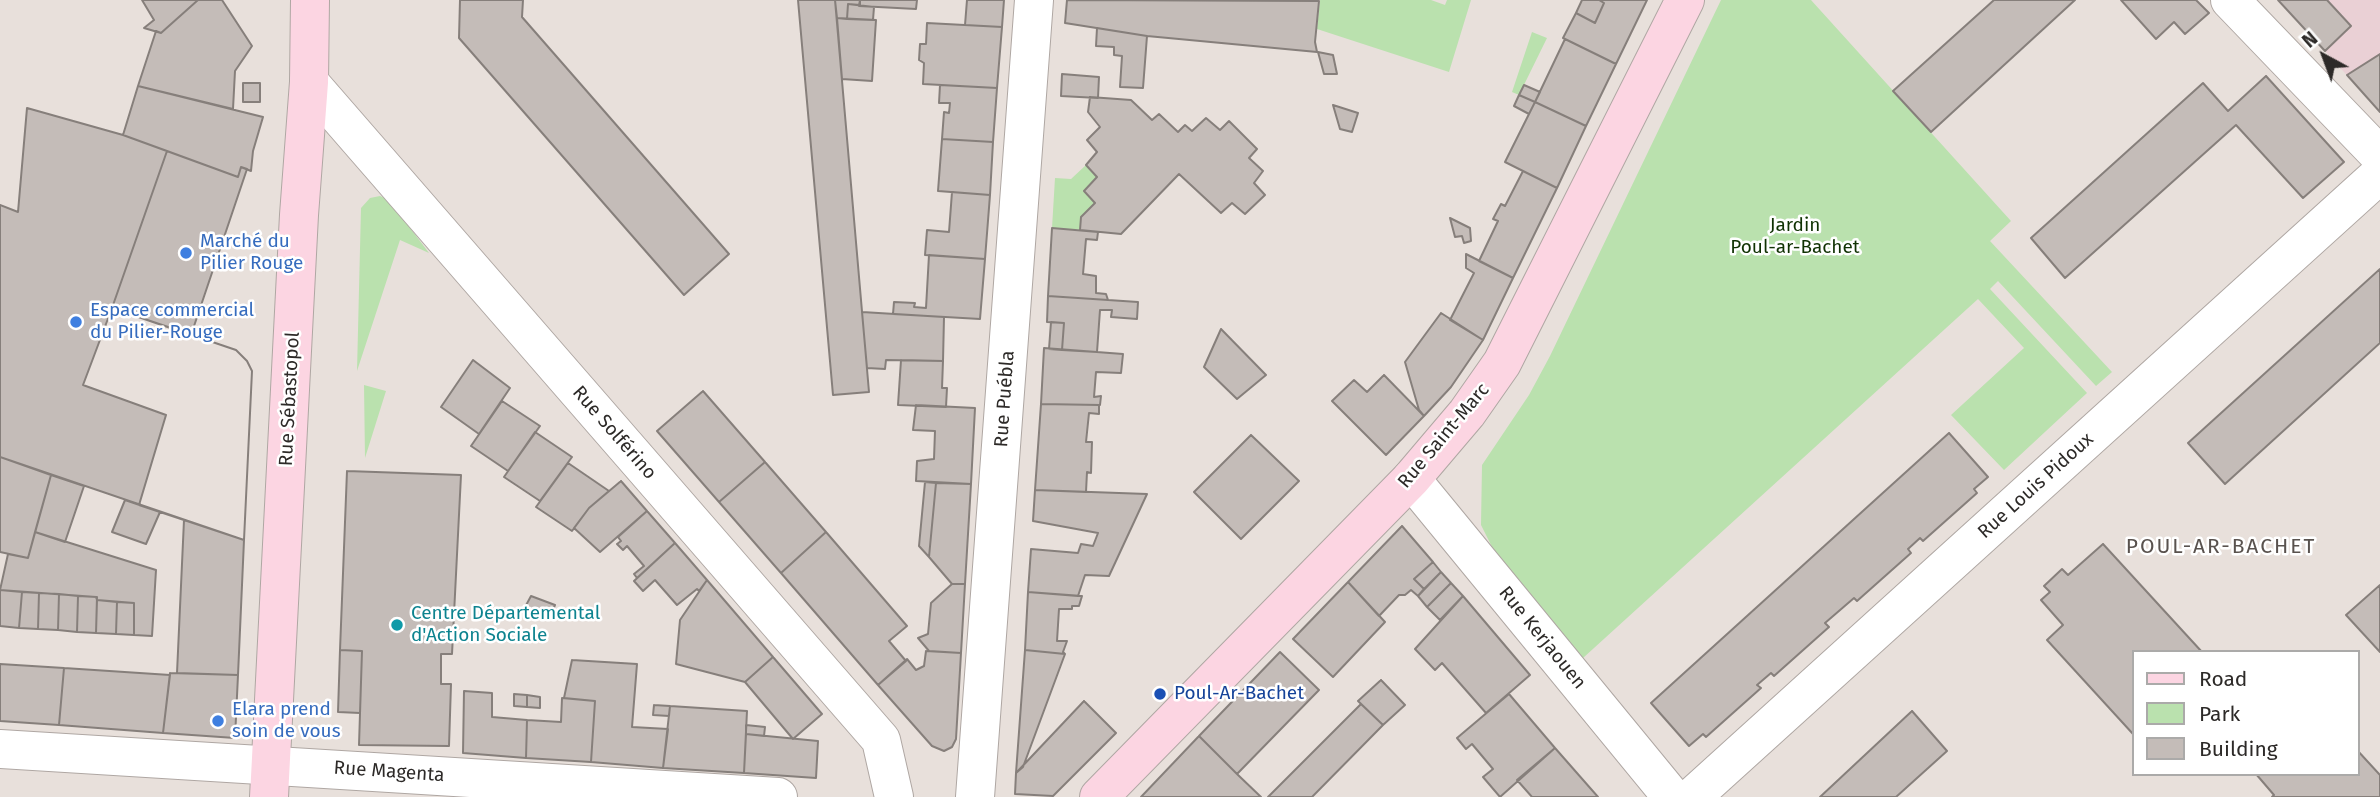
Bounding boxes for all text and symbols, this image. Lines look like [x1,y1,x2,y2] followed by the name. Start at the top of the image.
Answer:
[2289,21,2359,91] north arrow
[2298,27,2322,53] text: N
[1730,215,1860,259] park label: Jardin Poul-ar-Bachet
[200,231,303,275] place label: Marché du Pilier Rouge
[178,245,194,261] marker: Marché du Pilier Rouge
[90,300,254,344] place label: Espace commercial du Pilier-Rouge
[68,314,84,330] marker: Espace commercial du Pilier-Rouge
[275,331,305,467] street label: Rue Sébastopol
[990,350,1020,448] street label: Rue Puébla
[1394,379,1494,493] street label: Rue Saint-Marc
[567,382,661,484] street label: Rue Solférino
[1974,428,2098,544] street label: Rue Louis Pidoux
[2127,534,2315,560] district label: POUL-AR-BACHET
[1494,582,1590,694] street label: Rue Kerjaouen
[411,603,600,647] place label: Centre Départemental d'Action Sociale
[389,617,405,633] marker: Centre Départemental d'Action Sociale
[2132,650,2359,776] legend
[2199,666,2247,692] text: Road
[1174,683,1304,705] place label: Poul-Ar-Bachet
[1152,686,1168,702] marker: Poul-Ar-Bachet
[232,699,341,743] place label: Elara prend soin de vous
[2199,701,2240,727] text: Park
[210,713,226,729] marker: Elara prend soin de vous
[2199,736,2278,762] text: Building
[333,757,445,787] street label: Rue Magenta

